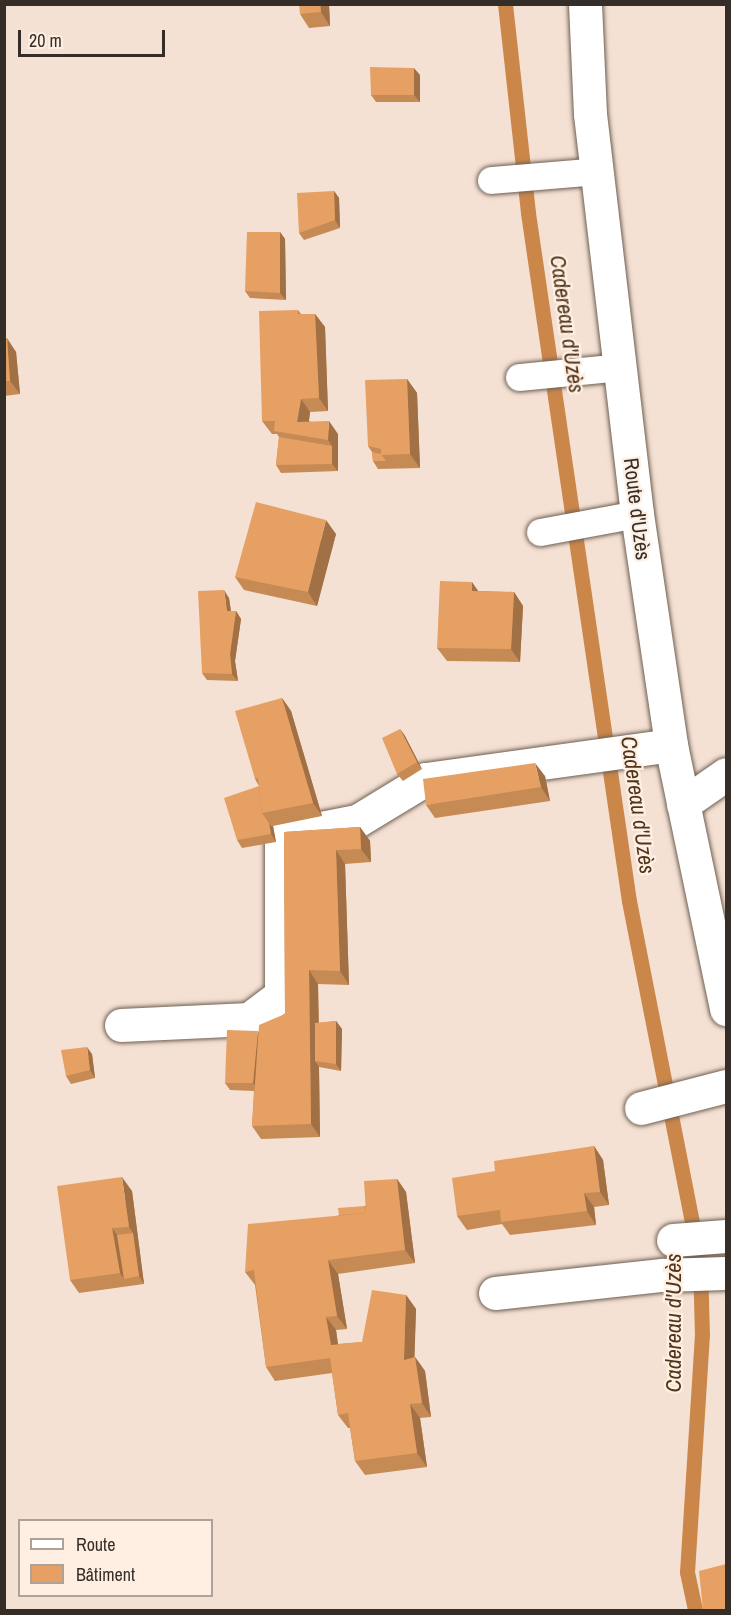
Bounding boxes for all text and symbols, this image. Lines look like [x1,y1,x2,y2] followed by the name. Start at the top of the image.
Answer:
[21,18,168,56] scale bar
[29,28,62,53] text: 20 m
[544,253,590,395] water label: Cadereau d'Uzès
[618,456,656,562] street label: Route d'Uzès
[615,734,661,876] water label: Cadereau d'Uzès
[661,1254,687,1392] water label: Cadereau d'Uzès
[18,1519,213,1597] legend
[76,1532,115,1557] text: Route
[76,1562,135,1587] text: Bâtiment

